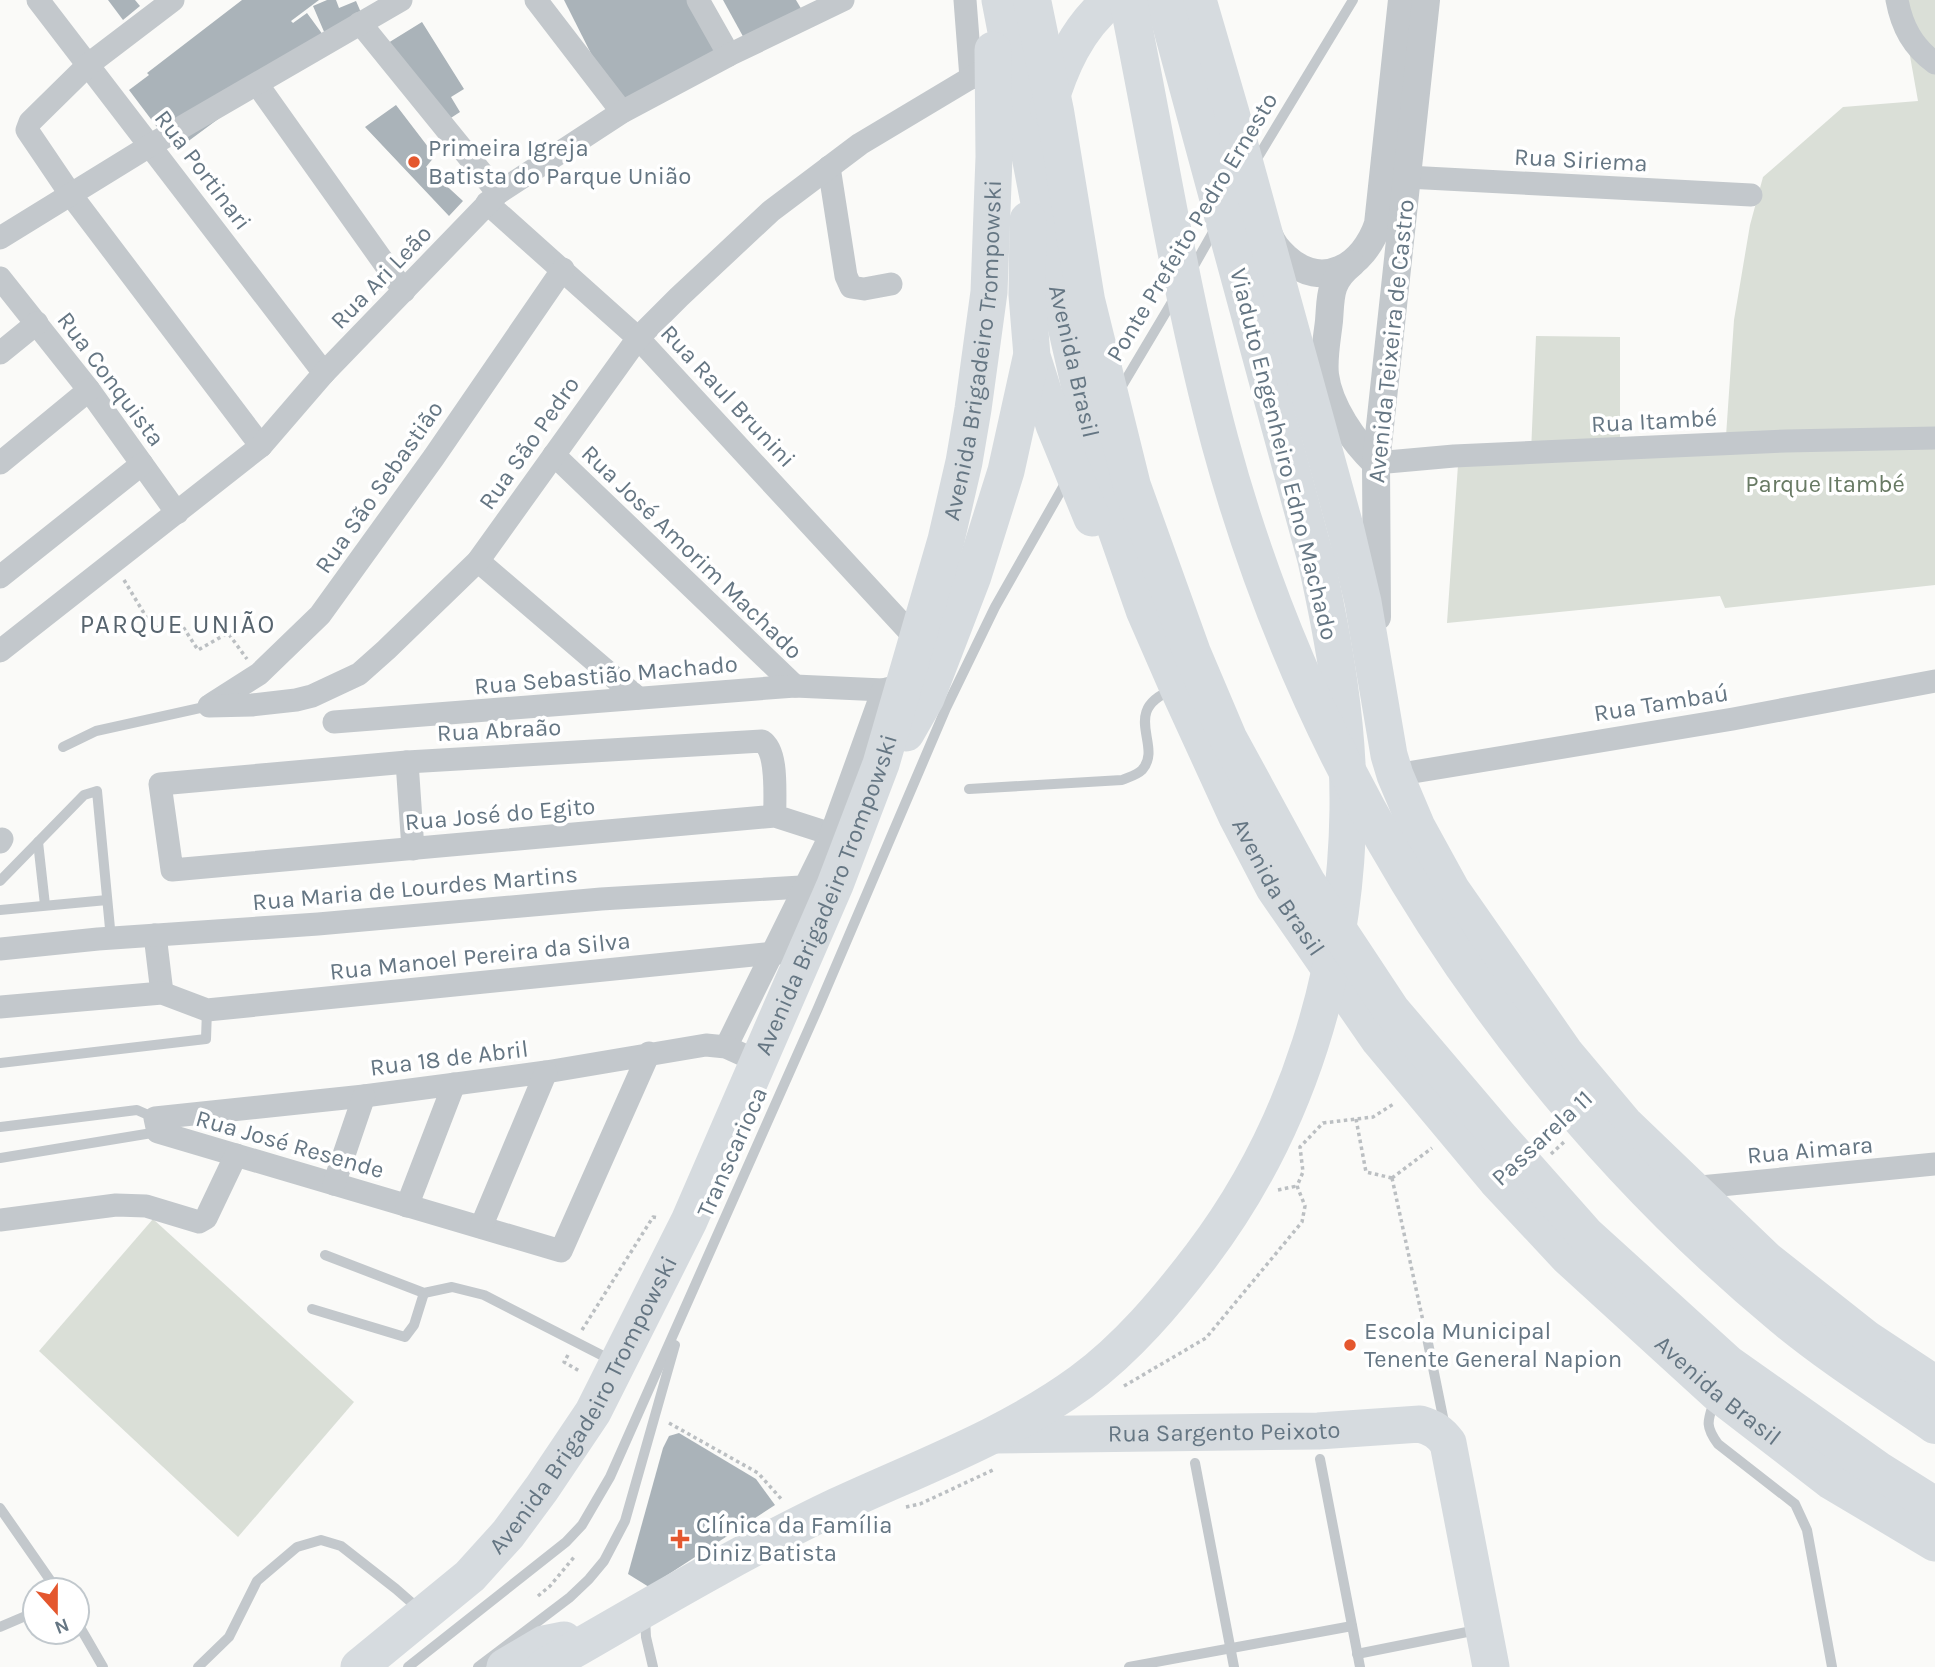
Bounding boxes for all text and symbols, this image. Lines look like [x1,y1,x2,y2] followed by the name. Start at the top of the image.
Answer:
[1100,87,1284,367] street label: Ponte Prefeito Pedro Ernesto
[149,105,257,235] street label: Rua Portinari
[428,134,691,190] place label: Primeira Igreja Batista do Parque União
[1514,143,1648,177] street label: Rua Siriema
[406,154,422,170] marker: Primeira Igreja Batista do Parque União
[937,179,1007,523] street label: Avenida Brigadeiro Trompowski
[1362,198,1420,484] street label: Avenida Teixeira de Castro
[325,219,437,335] street label: Rua Ari Leão
[1224,265,1344,643] street label: Viaduto Engenheiro Edno Machado
[1043,282,1105,441] street label: Avenida Brasil
[51,306,171,452] street label: Rua Conquista
[655,319,801,473] street label: Rua Raul Brunini
[473,371,585,515] street label: Rua São Pedro
[309,395,449,579] street label: Rua São Sebastião
[1590,404,1718,438] street label: Rua Itambé
[576,439,808,665] street label: Rua José Amorim Machado
[1745,470,1905,498] park label: Parque Itambé
[80,609,276,640] district label: PARQUE UNIÃO
[473,650,739,700] street label: Rua Sebastião Machado
[1592,679,1730,727] street label: Rua Tambaú
[436,713,562,747] street label: Rua Abraão
[749,731,903,1059] street label: Avenida Brigadeiro Trompowski
[404,792,596,836] street label: Rua José do Egito
[1226,814,1331,961] street label: Avenida Brasil
[251,860,579,916] street label: Rua Maria de Lourdes Martins
[328,926,632,986] street label: Rua Manoel Pereira da Silva
[368,1034,530,1082] street label: Rua 18 de Abril
[691,1083,773,1221] street label: Transcarioca
[1486,1084,1598,1192] street label: Passarela 11
[193,1104,387,1184] street label: Rua José Resende
[1746,1131,1874,1169] street label: Rua Aimara
[483,1251,683,1560] street label: Avenida Brigadeiro Trompowski
[1364,1317,1622,1373] place label: Escola Municipal Tenente General Napion
[1649,1330,1786,1451] street label: Avenida Brasil
[1342,1337,1358,1353] marker: Escola Municipal Tenente General Napion
[1107,1416,1341,1448] street label: Rua Sargento Peixoto
[696,1511,893,1567] place label: Clínica da Família Diniz Batista
[670,1529,690,1549] marker: Clínica da Família Diniz Batista
[21,1576,91,1646] north arrow
[51,1613,72,1639] text: N

